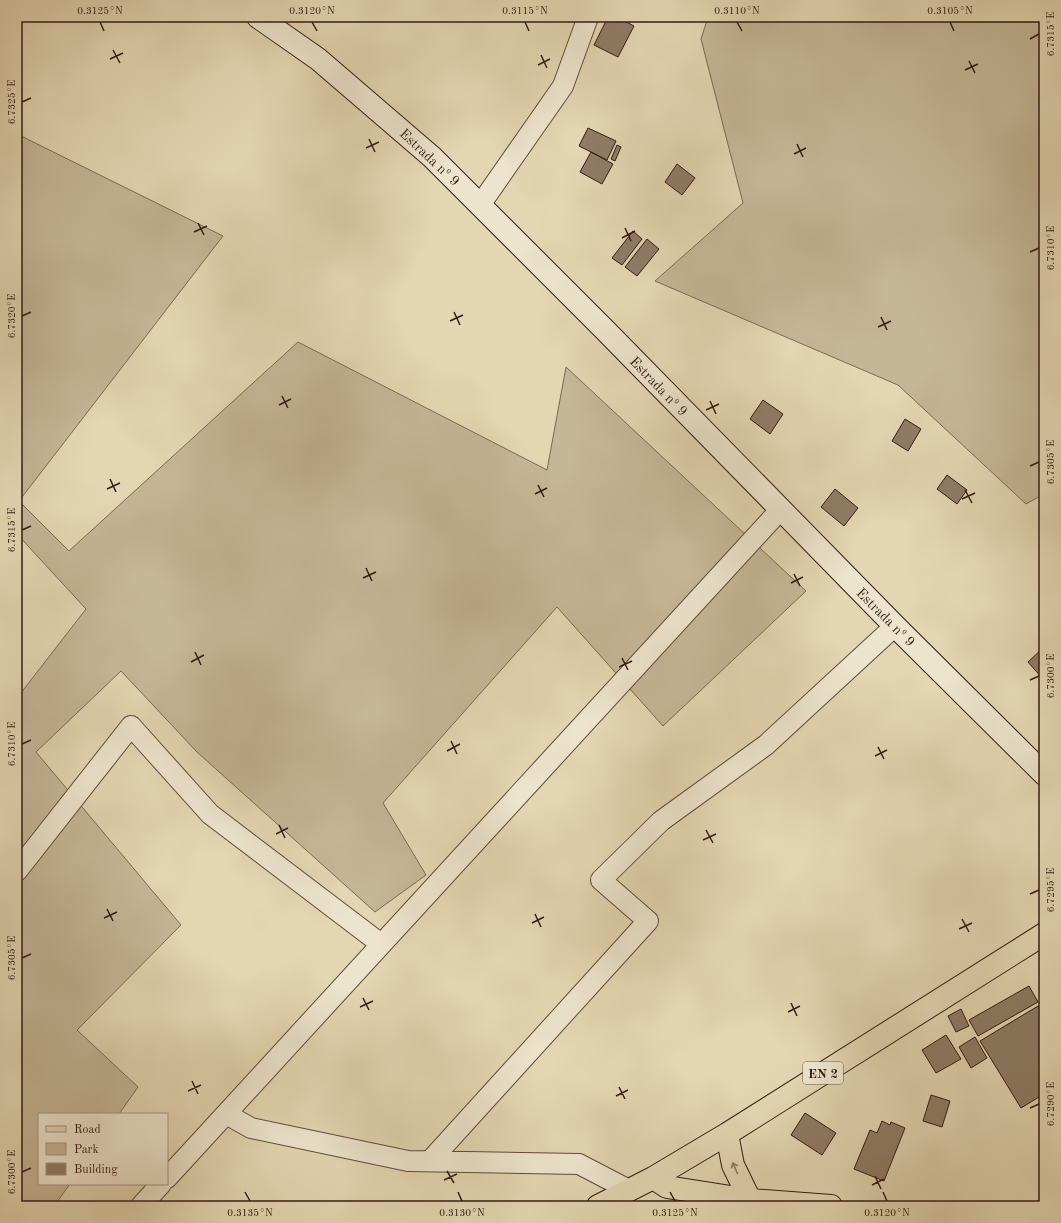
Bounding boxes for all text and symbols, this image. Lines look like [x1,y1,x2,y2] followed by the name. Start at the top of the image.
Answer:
[77,6,123,16] text: 0.3125°N
[289,6,335,16] text: 0.3120°N
[502,6,548,16] text: 0.3115°N
[714,6,760,16] text: 0.3110°N
[927,6,973,16] text: 0.3105°N
[1046,12,1056,56] text: 6.7315°E
[7,80,17,124] text: 6.7325°E
[397,127,462,189] street label: Estrada nº 9
[1046,226,1056,270] text: 6.7310°E
[7,294,17,338] text: 6.7320°E
[627,354,690,419] street label: Estrada nº 9
[1046,440,1056,484] text: 6.7305°E
[7,508,17,552] text: 6.7315°E
[853,586,917,650] street label: Estrada nº 9
[1046,654,1056,698] text: 6.7300°E
[7,722,17,766] text: 6.7310°E
[1046,868,1056,912] text: 6.7295°E
[7,936,17,980] text: 6.7305°E
[803,1062,843,1084] road number: EN 2
[1046,1082,1056,1126] text: 6.7290°E
[38,1113,168,1185] legend
[74,1124,101,1136] text: Road
[74,1144,99,1156] text: Park
[7,1150,17,1194] text: 6.7300°E
[731,1162,738,1174] one-way arrow
[74,1164,118,1176] text: Building
[227,1208,273,1218] text: 0.3135°N
[439,1208,485,1218] text: 0.3130°N
[652,1208,698,1218] text: 0.3125°N
[864,1208,910,1218] text: 0.3120°N

